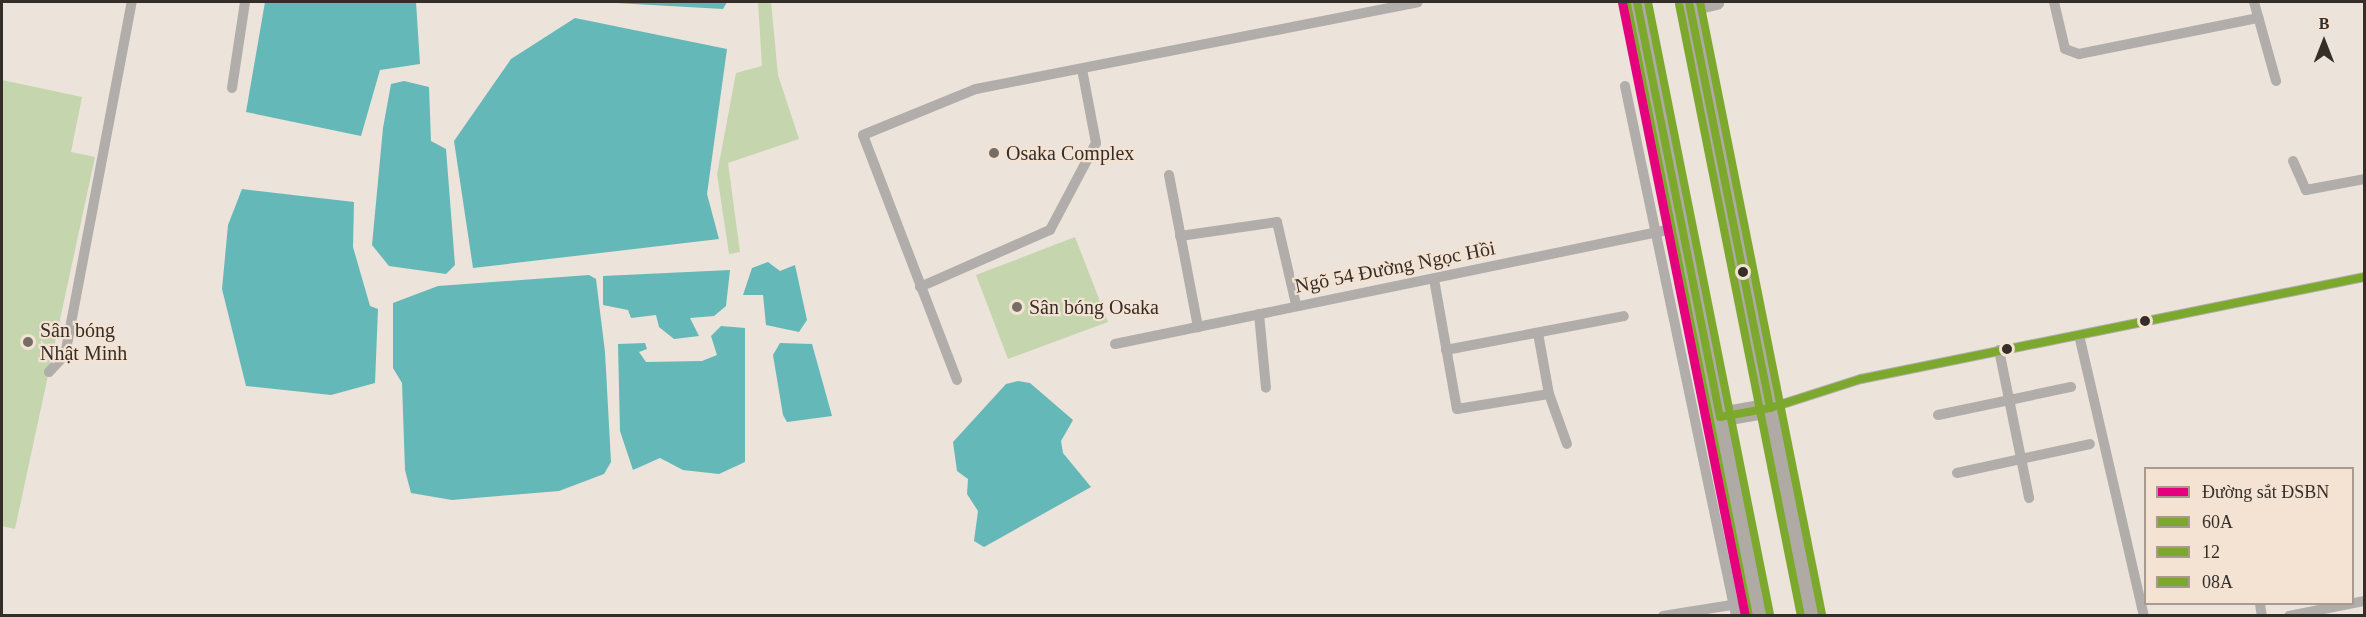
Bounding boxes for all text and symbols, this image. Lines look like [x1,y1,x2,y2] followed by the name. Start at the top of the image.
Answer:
[2294,12,2354,72] north arrow
[2319,15,2329,32] text: B
[1006,141,1134,165] place label: Osaka Complex
[987,146,1001,160] marker: Osaka Complex
[1293,236,1497,298] street label: Ngõ 54 Đường Ngọc Hồi
[1737,266,1749,278] unlabelled marker
[1029,295,1159,319] place label: Sân bóng Osaka
[1010,300,1024,314] marker: Sân bóng Osaka
[2139,315,2151,327] unlabelled marker
[40,318,127,365] place label: Sân bóng Nhật Minh
[21,335,35,349] marker: Sân bóng Nhật Minh
[2001,343,2013,355] unlabelled marker
[2144,467,2354,605] legend
[2202,482,2329,502] text: Đường sắt ĐSBN
[2202,512,2233,532] text: 60A
[2202,542,2220,562] text: 12
[2202,572,2233,592] text: 08A

